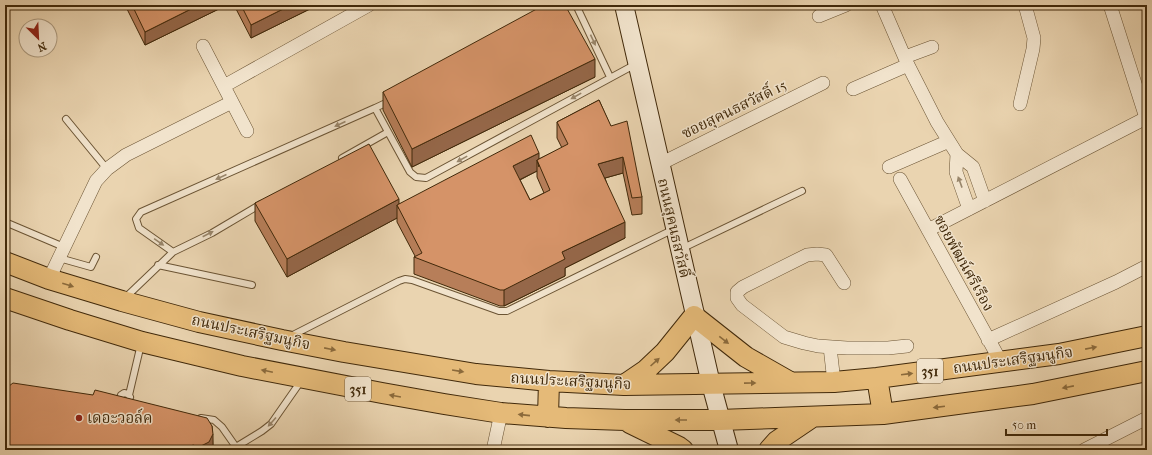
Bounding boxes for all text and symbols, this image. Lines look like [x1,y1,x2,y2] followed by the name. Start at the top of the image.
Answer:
[18,18,58,58] north arrow
[590,35,596,46] one-way arrow
[35,39,48,55] text: N
[678,74,790,144] street label: ซอยสุคนธสวัสดิ์ 15
[570,93,582,100] one-way arrow
[334,121,345,127] one-way arrow
[456,155,468,162] one-way arrow
[214,174,226,180] one-way arrow
[652,176,696,281] street label: ถนนสุคนธสวัสดิ์
[956,176,962,188] one-way arrow
[930,211,999,314] street label: ซอยพัฒน์ศรีเรือง
[202,231,213,238] one-way arrow
[154,238,165,246] one-way arrow
[62,282,74,288] one-way arrow
[190,311,312,354] street label: ถนนประเสริฐมนูกิจ
[719,336,730,345] one-way arrow
[952,343,1074,378] street label: ถนนประเสริฐมนูกิจ
[1085,344,1097,350] one-way arrow
[324,347,336,353] one-way arrow
[650,357,660,366] one-way arrow
[917,359,943,383] road number: 351
[261,367,274,373] one-way arrow
[452,368,464,374] one-way arrow
[510,369,632,394] street label: ถนนประเสริฐมนูกิจ
[901,371,913,377] one-way arrow
[345,377,371,401] road number: 351
[744,380,756,387] one-way arrow
[1062,385,1074,391] one-way arrow
[389,392,401,398] one-way arrow
[933,404,945,410] one-way arrow
[87,408,153,427] place label: เดอะวอล์ค
[518,411,530,418] one-way arrow
[1006,411,1107,437] scale bar
[74,413,84,423] marker: เดอะวอล์ค
[268,417,277,426] one-way arrow
[674,417,687,423] one-way arrow
[1012,418,1036,432] text: 50 m

